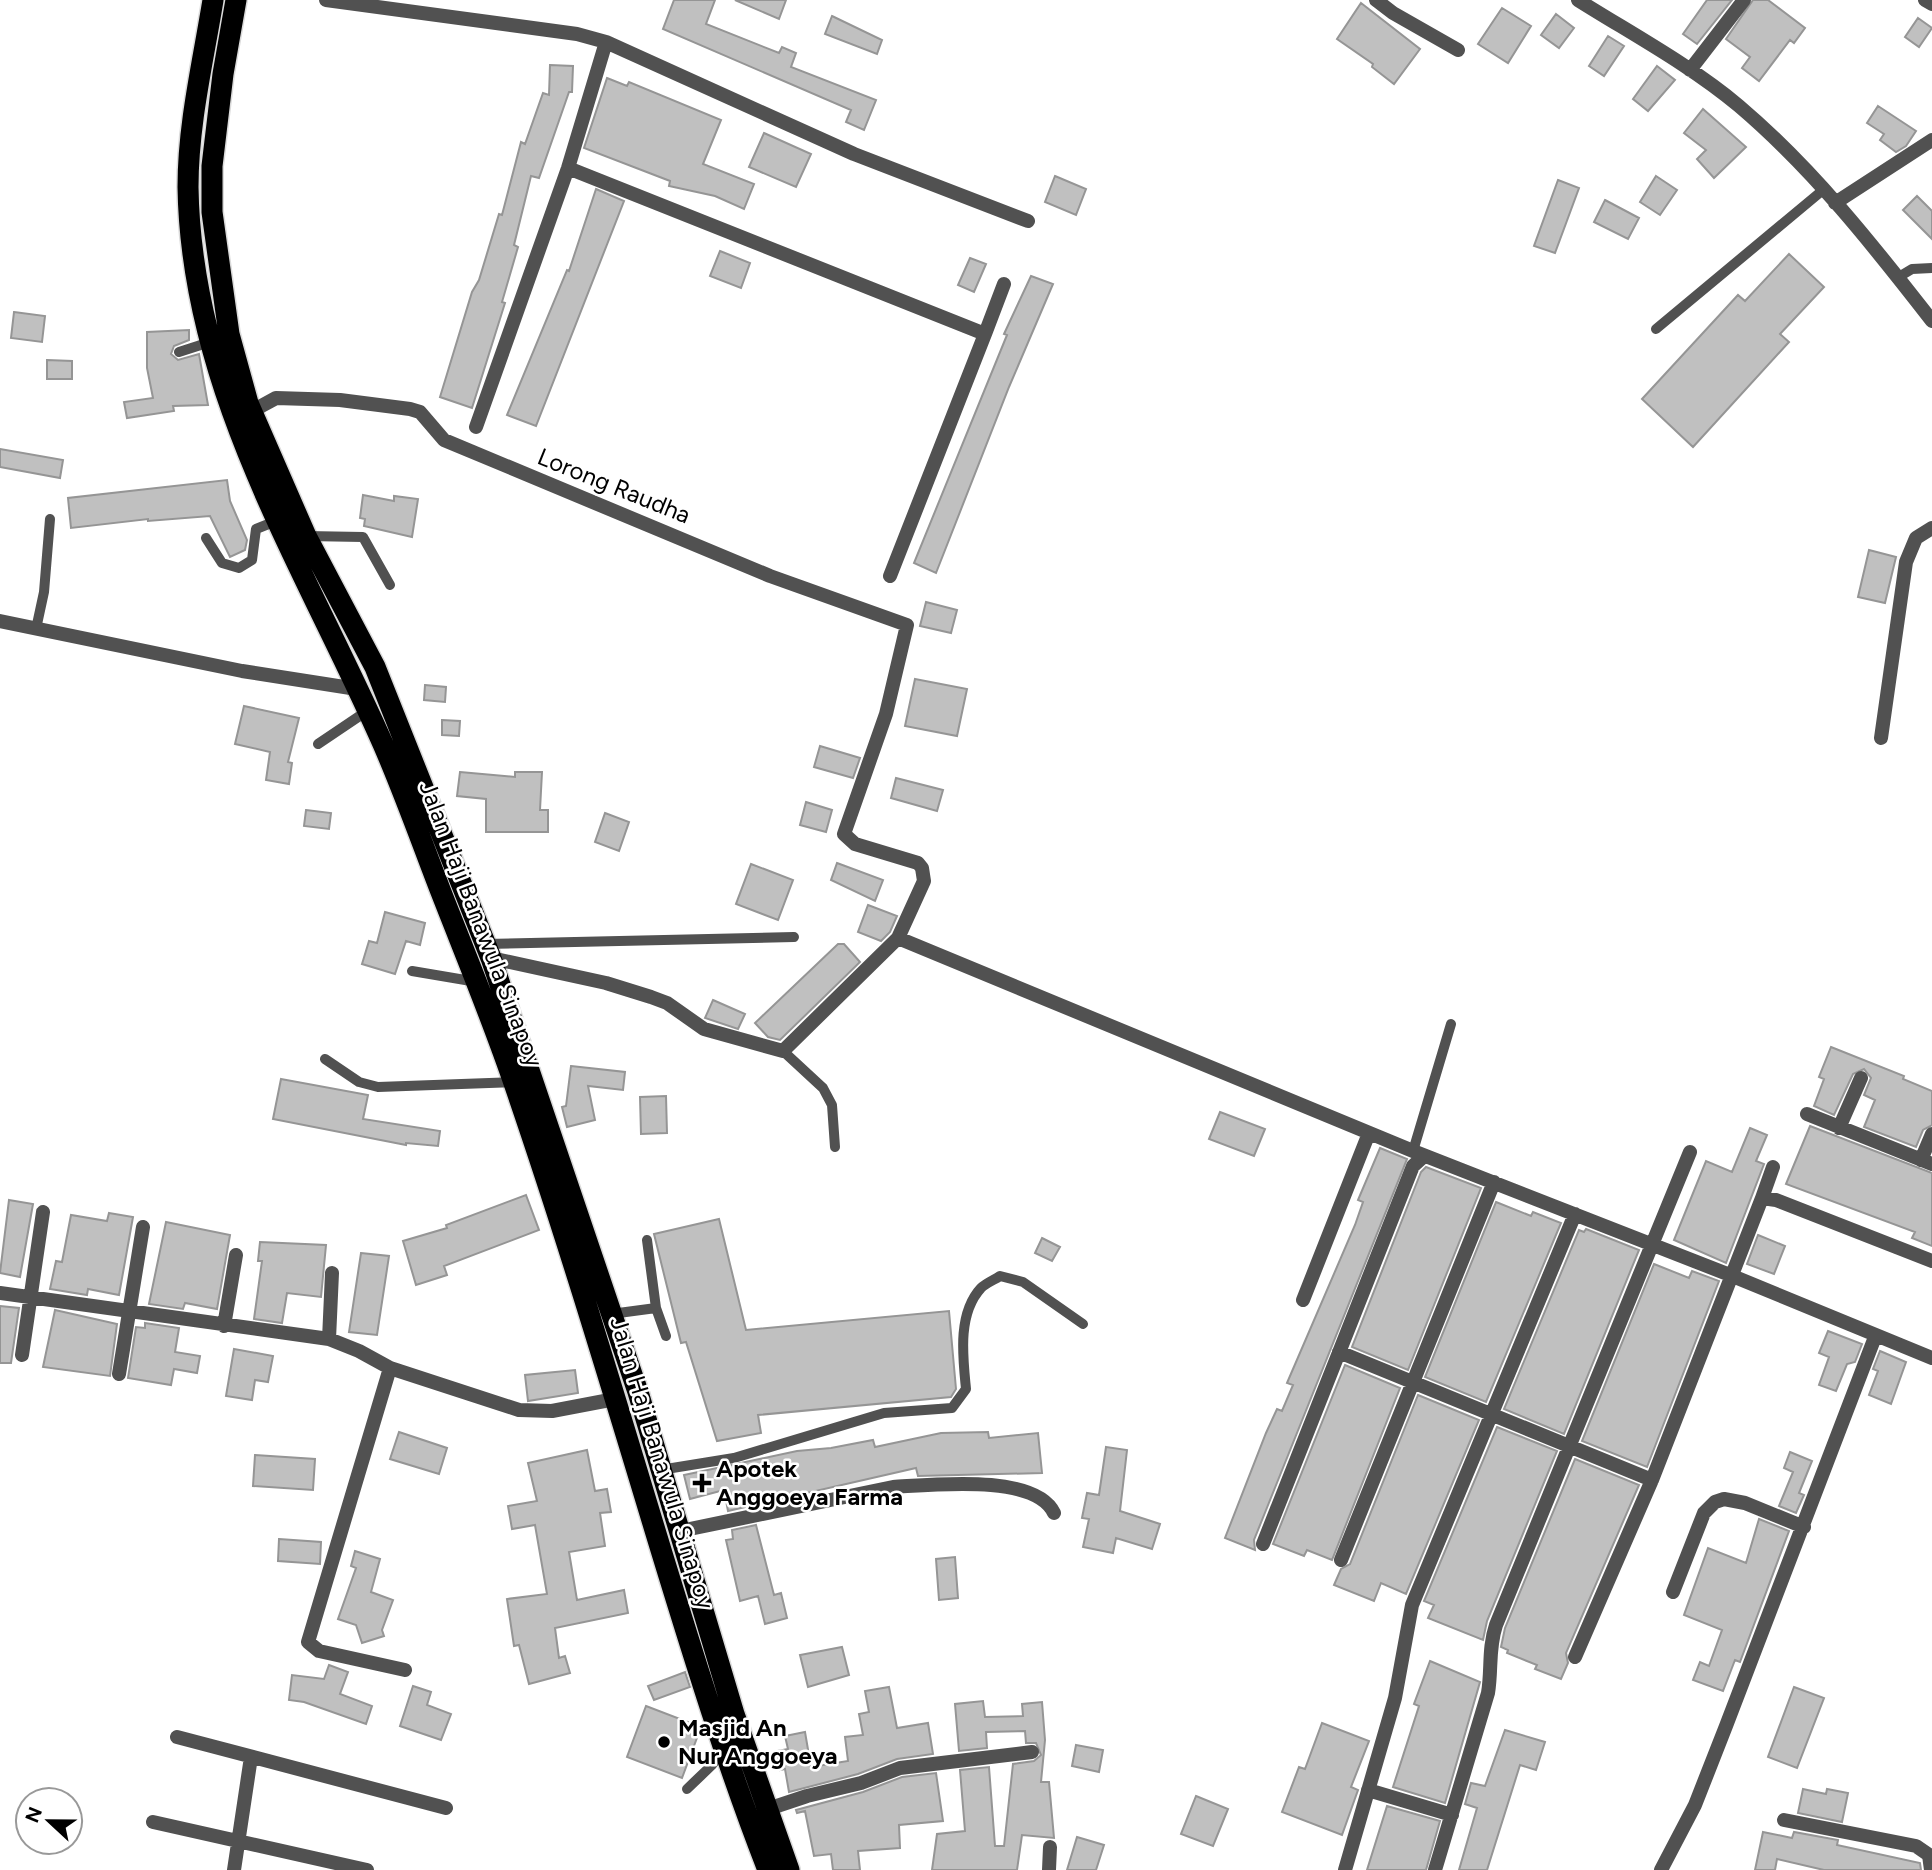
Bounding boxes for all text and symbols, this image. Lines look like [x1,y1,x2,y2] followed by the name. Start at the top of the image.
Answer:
[534,442,695,529] street label: Lorong Raudha
[413,777,550,1071] street label: Jalan Haji Banawula Sinapoy
[604,1313,721,1613] street label: Jalan Haji Banawula Sinapoy
[716,1454,903,1511] place label: Apotek Anggoeya Farma
[694,1475,710,1491] marker: Apotek Anggoeya Farma
[678,1713,838,1770] place label: Masjid An Nur Anggoeya
[656,1734,672,1750] marker: Masjid An Nur Anggoeya
[14,1786,84,1856] north arrow
[20,1804,47,1826] text: N

